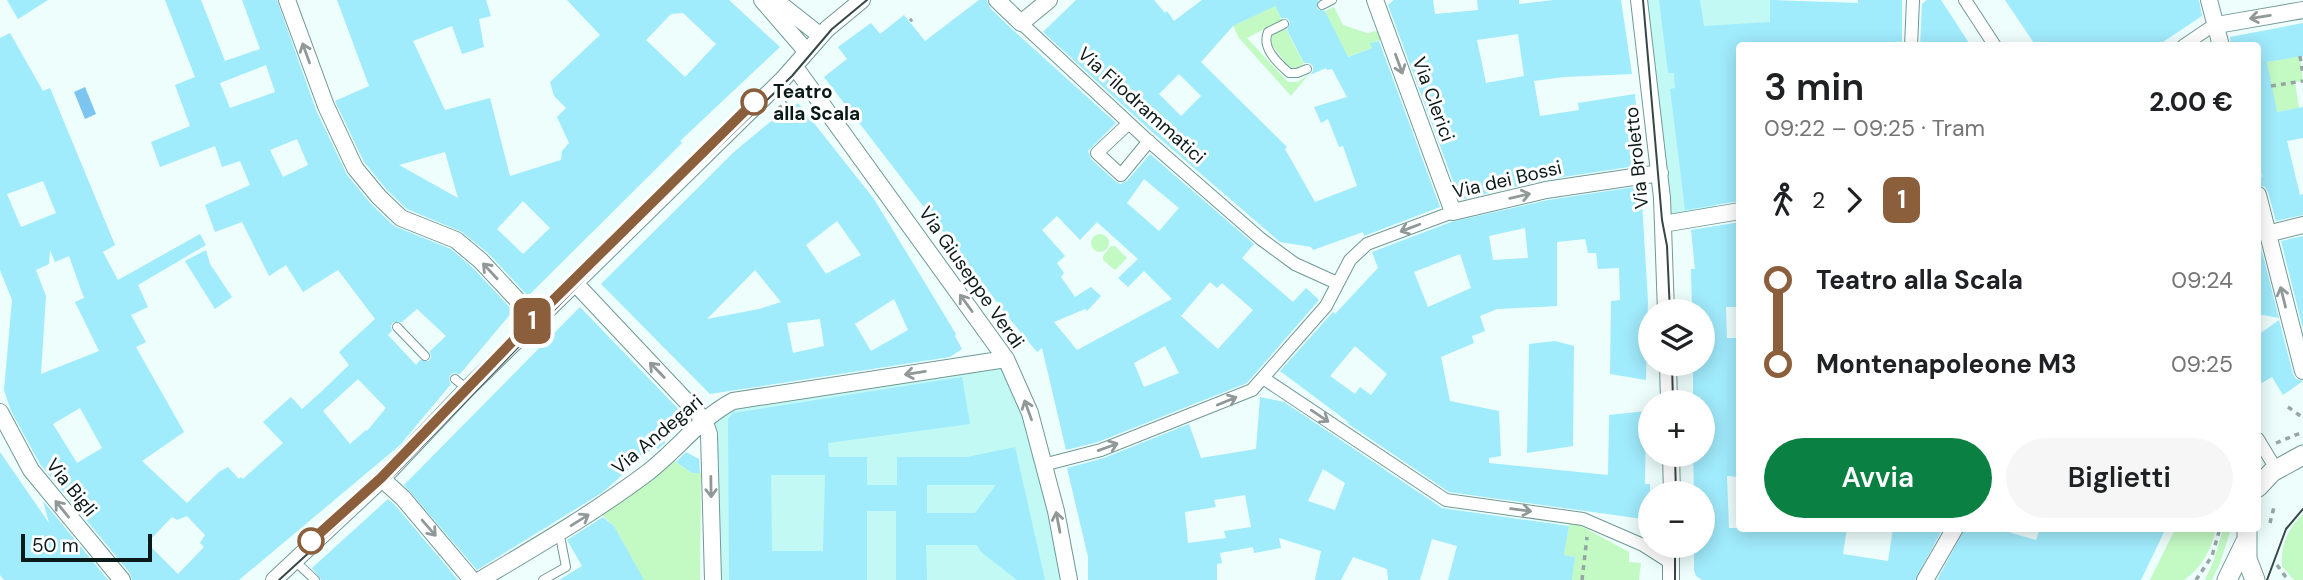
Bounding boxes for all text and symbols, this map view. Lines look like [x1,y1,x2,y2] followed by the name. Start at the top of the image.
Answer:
[2249,11,2272,24] one-way arrow
[1073,41,1211,169] street label: Via Filodrammatici
[299,43,312,65] one-way arrow
[1394,53,1406,75] one-way arrow
[1407,53,1460,145] street label: Via Clerici
[1764,62,1864,112] text: 3 min
[773,79,860,126] place label: Teatro alla Scala
[2149,85,2233,119] text: 2.00 €
[741,89,767,115] marker: Teatro alla Scala
[1619,106,1654,210] street label: Via Broletto
[1764,113,1985,143] text: 09:22 – 09:25 · Tram
[1450,155,1564,204] street label: Via dei Bossi
[1764,181,1802,219] icon: walk
[1835,181,1873,219] icon: forward
[1897,184,1906,215] text: 1
[1812,185,1825,215] text: 2
[1508,189,1531,202] one-way arrow
[913,201,1030,353] street label: Via Giuseppe Verdi
[1400,223,1422,235] one-way arrow
[482,263,499,280] one-way arrow
[1816,263,2023,297] text: Teatro alla Scala
[2171,265,2233,295] text: 09:24
[2276,286,2289,308] one-way arrow
[959,294,973,313] one-way arrow
[509,298,555,344] line badge: 1
[1638,299,1715,558] map controls
[1638,299,1715,376] button: layers
[528,305,536,336] text: 1
[1816,347,2077,381] text: Montenapoleone M3
[2171,349,2233,379] text: 09:25
[649,362,666,379] one-way arrow
[904,367,926,380] one-way arrow
[607,389,708,480] street label: Via Andegari
[1638,390,1715,467] button: +
[1215,393,1237,406] one-way arrow
[1021,400,1033,422] one-way arrow
[1310,409,1329,423] one-way arrow
[1764,438,1992,518] button: Avvia
[2006,438,2233,518] button: Biglietti
[1097,440,1119,452] one-way arrow
[40,453,103,522] street label: Via Bigli
[704,475,717,498] one-way arrow
[1638,481,1715,558] button: −
[54,500,70,518] one-way arrow
[1509,503,1532,516] one-way arrow
[1051,511,1064,534] one-way arrow
[570,512,590,526] one-way arrow
[421,518,437,536] one-way arrow
[298,528,324,554] unlabelled marker
[21,531,152,563] scale bar
[32,533,79,558] text: 50 m

